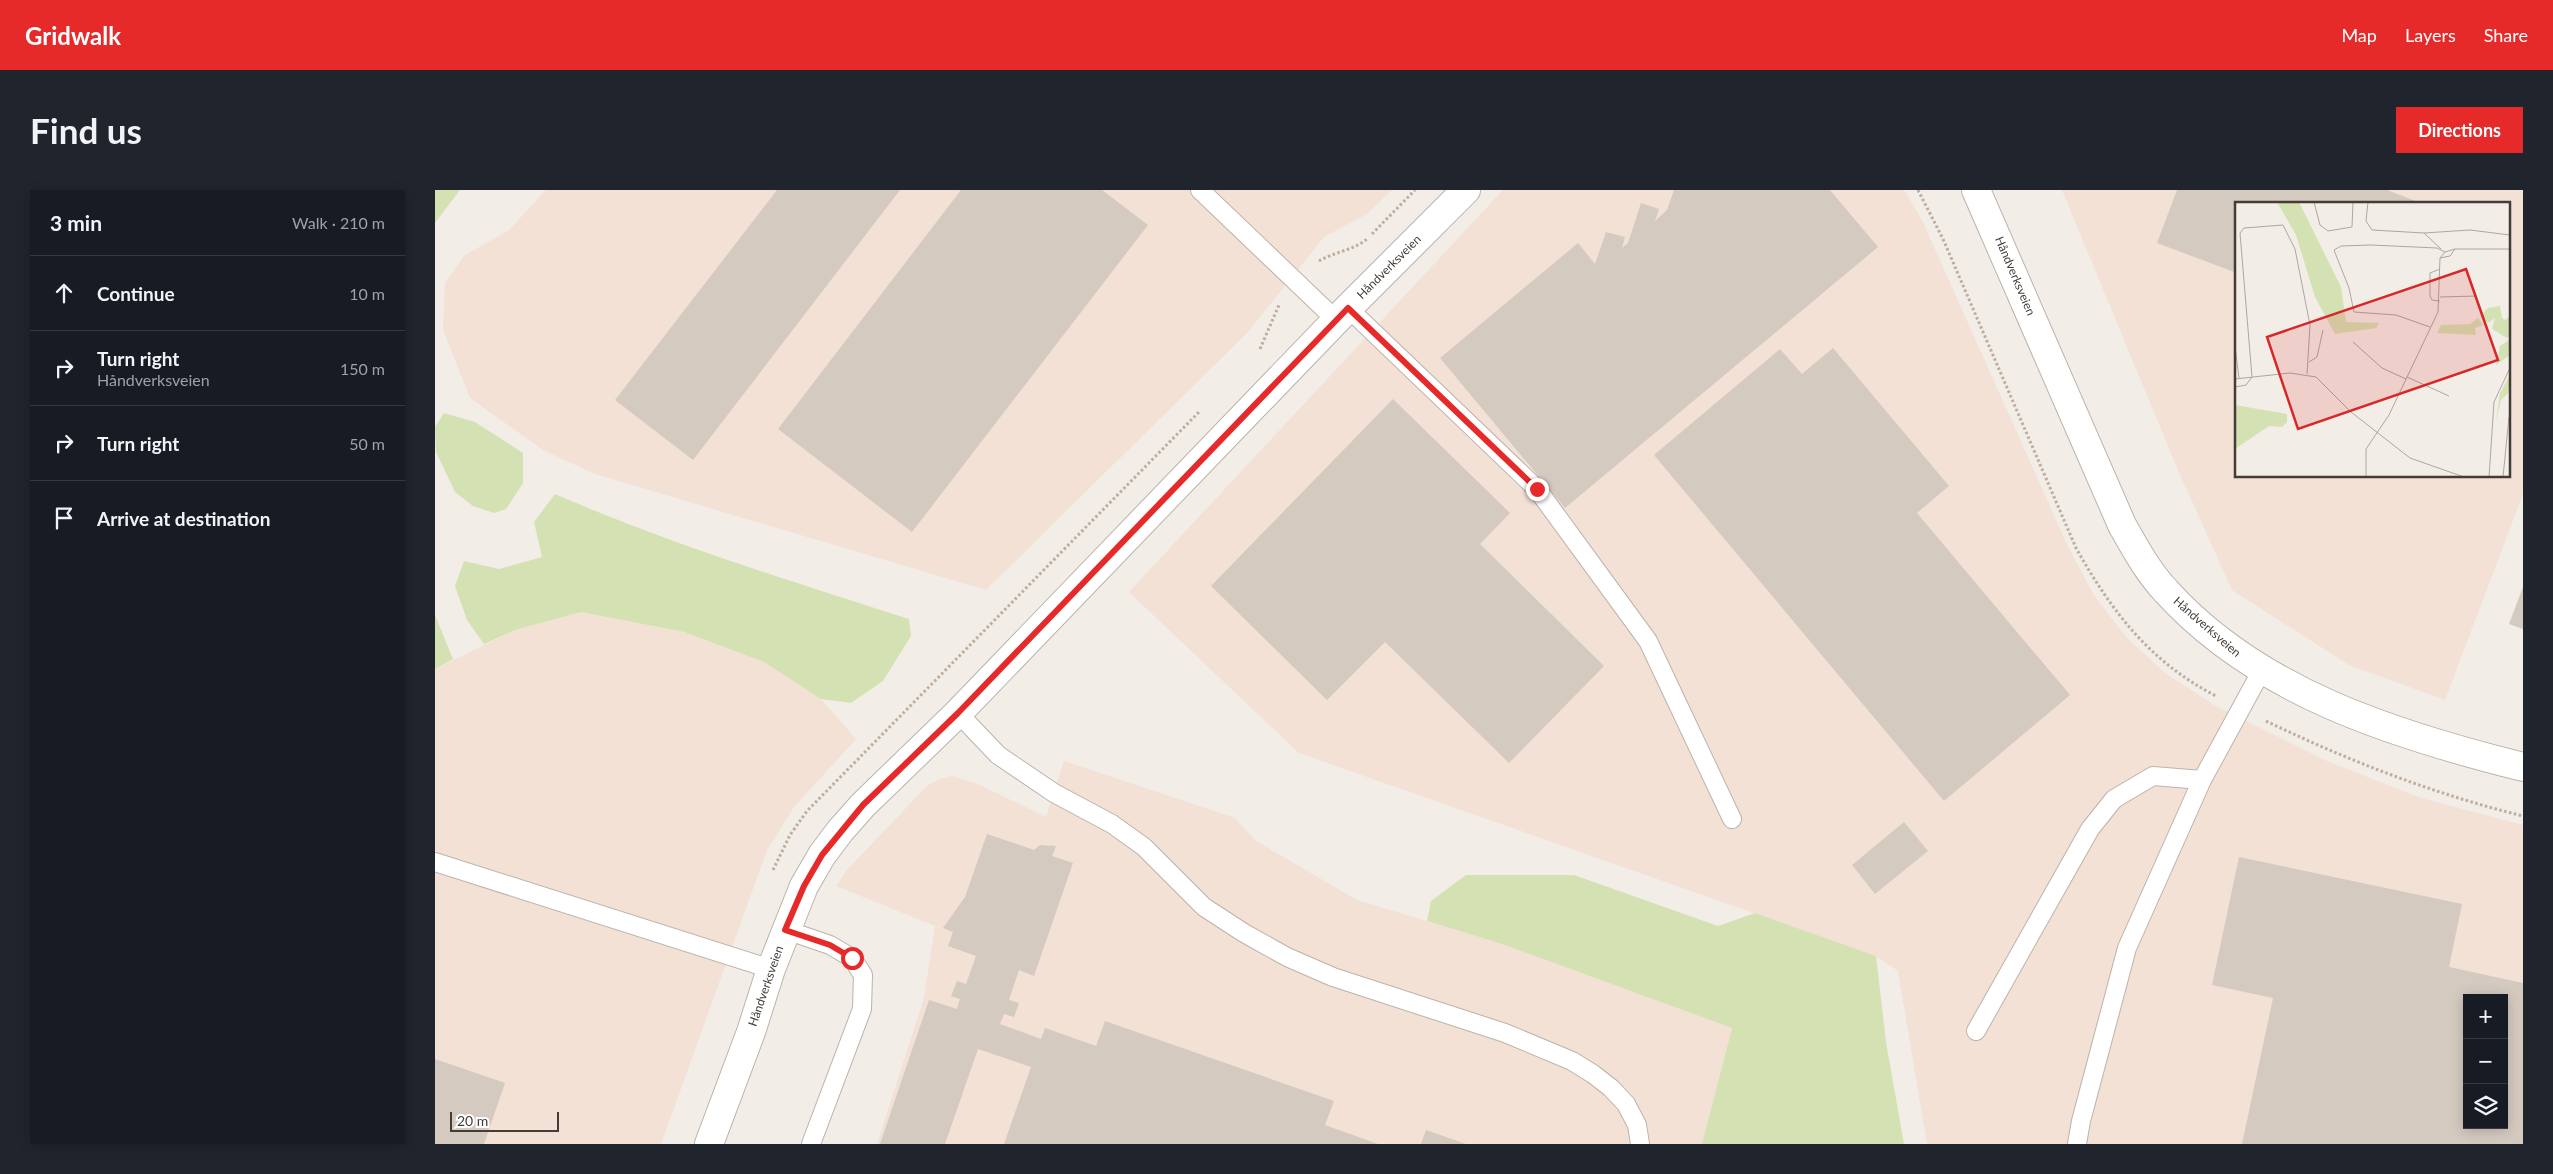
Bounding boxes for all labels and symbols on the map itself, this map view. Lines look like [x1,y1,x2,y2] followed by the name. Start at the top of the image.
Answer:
[2235,202,2511,478] inset map
[1353,231,1424,302] street label: Håndverksveien
[1992,234,2039,318] street label: Håndverksveien
[1526,478,1549,501] route end
[2170,593,2244,660] street label: Håndverksveien
[745,943,786,1028] street label: Håndverksveien
[841,947,864,970] route start
[450,1109,559,1132] scale bar

